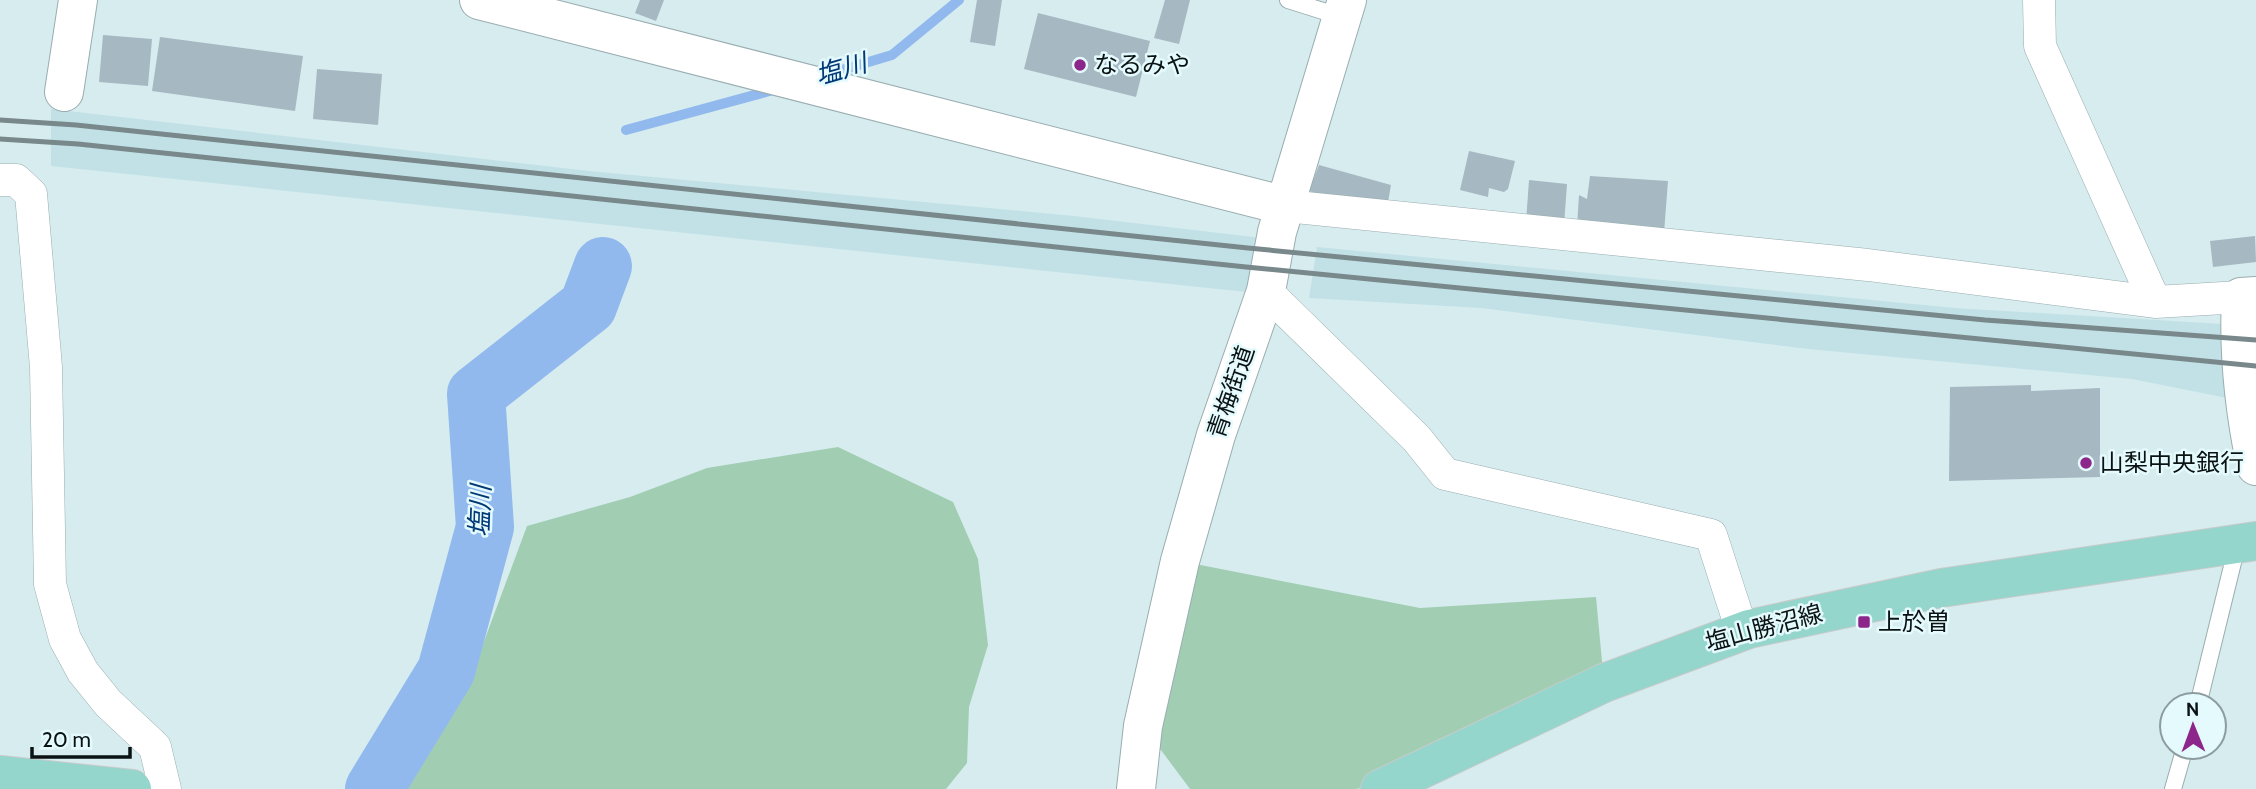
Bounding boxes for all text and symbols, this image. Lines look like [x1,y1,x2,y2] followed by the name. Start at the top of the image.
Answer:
[812,46,873,92] water label: 塩川
[1094,50,1190,79] place label: なるみや
[1072,57,1088,73] marker: なるみや
[1201,342,1260,442] street label: 青梅街道
[2100,448,2244,477] place label: 山梨中央銀行
[2078,455,2094,471] marker: 山梨中央銀行
[463,481,497,538] water label: 塩川
[1702,598,1826,657] street label: 塩山勝沼線
[1878,607,1950,636] place label: 上於曽
[1856,614,1872,630] marker: 上於曽
[2158,691,2228,761] north arrow
[2186,698,2200,721] text: N
[32,716,130,760] scale bar
[42,727,91,752] text: 20 m

